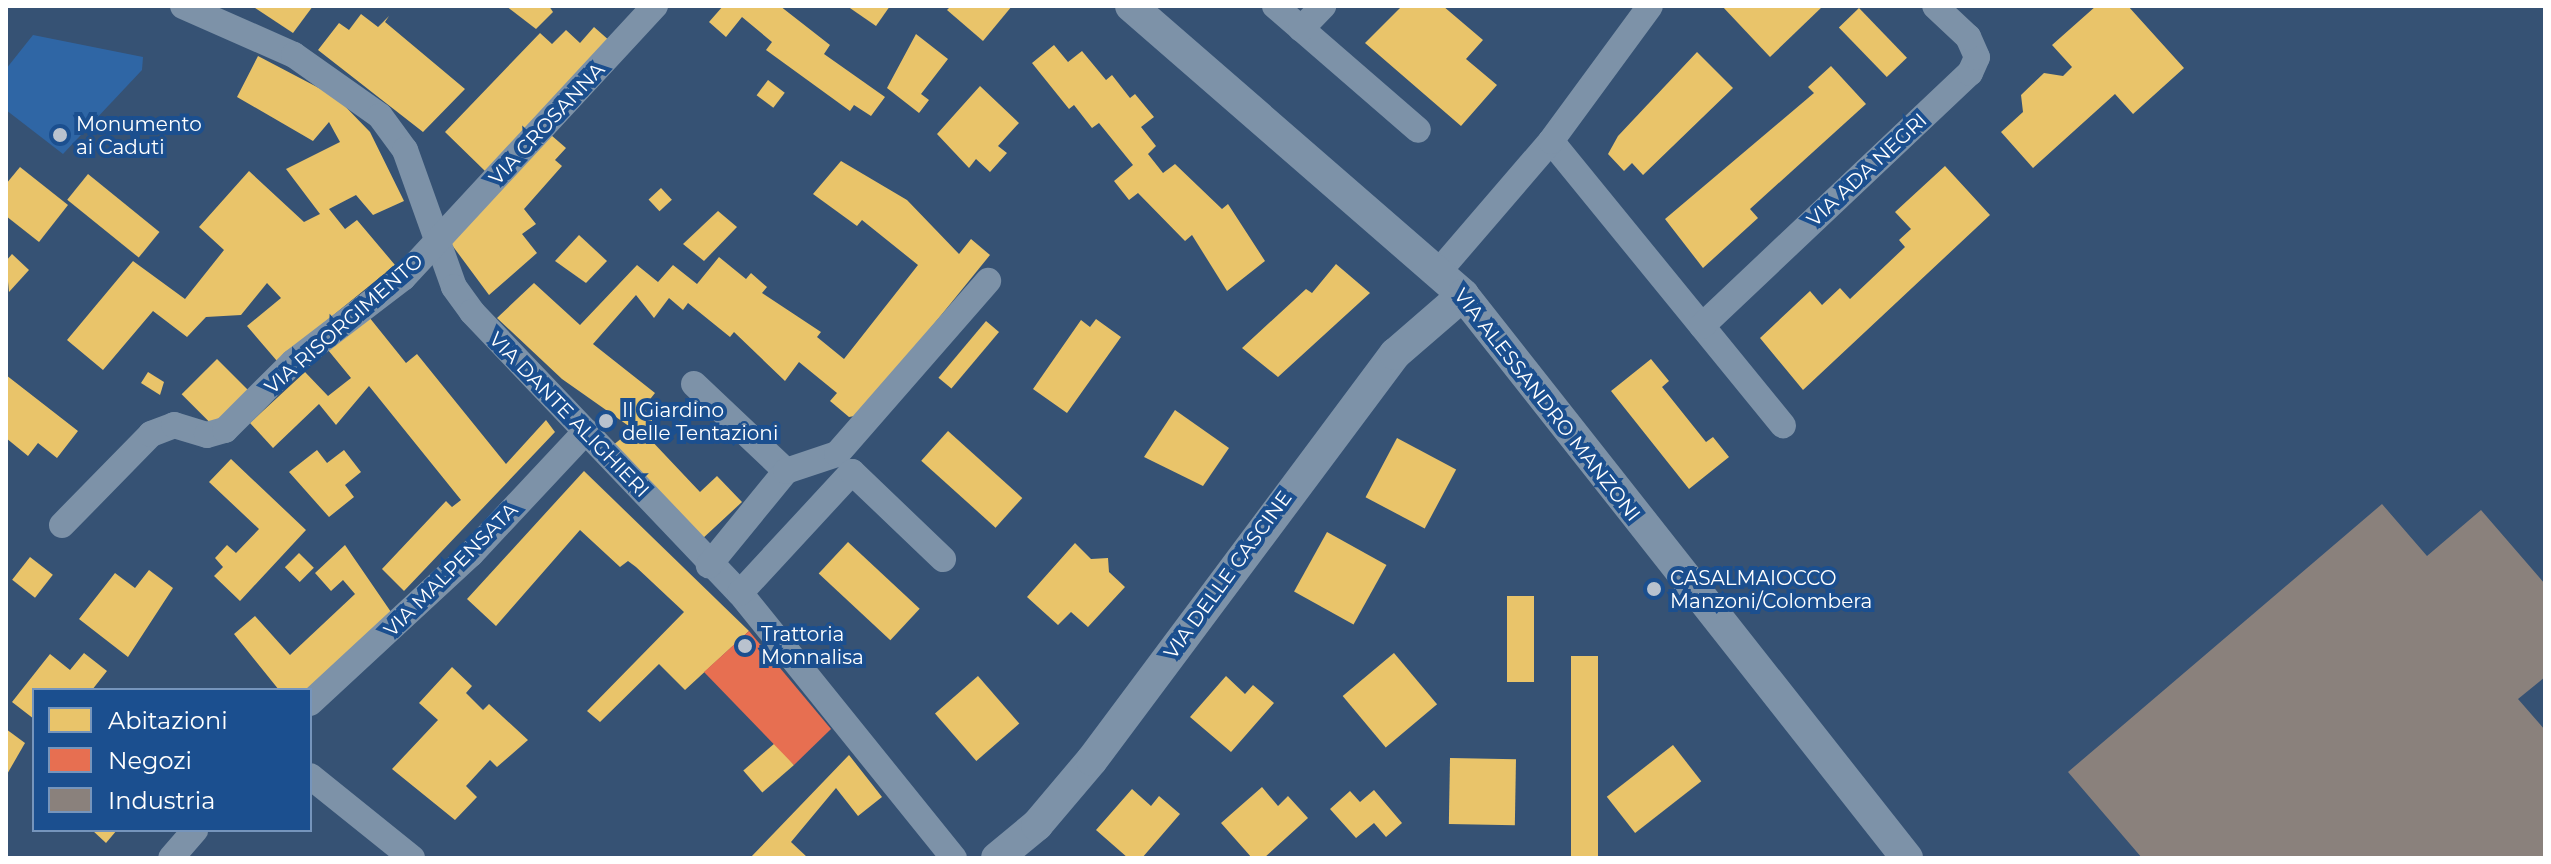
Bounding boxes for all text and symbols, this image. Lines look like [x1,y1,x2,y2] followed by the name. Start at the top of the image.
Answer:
[484,58,610,190] street label: VIA CROSANNA
[1802,108,1932,232] street label: VIA ADA NEGRI
[76,112,202,159] place label: Monumento ai Caduti
[51,126,69,144] marker: Monumento ai Caduti
[260,249,428,399] street label: VIA RISORGIMENTO
[1449,284,1645,526] street label: VIA ALESSANDRO MANZONI
[484,328,654,502] street label: VIA DANTE ALIGHIERI
[622,398,778,445] place label: Il Giardino delle Tentazioni
[597,412,615,430] marker: Il Giardino delle Tentazioni
[1159,486,1297,664] street label: VIA DELLE CASCINE
[379,498,523,642] street label: VIA MALPENSATA
[1670,566,1872,613] place label: CASALMAIOCCO Manzoni/Colombera
[1645,580,1663,598] marker: CASALMAIOCCO Manzoni/Colombera
[761,622,864,669] place label: Trattoria Monnalisa
[736,637,754,655] marker: Trattoria Monnalisa
[32,688,312,832] legend
[108,706,228,735] text: Abitazioni
[108,746,192,775] text: Negozi
[108,786,215,815] text: Industria

